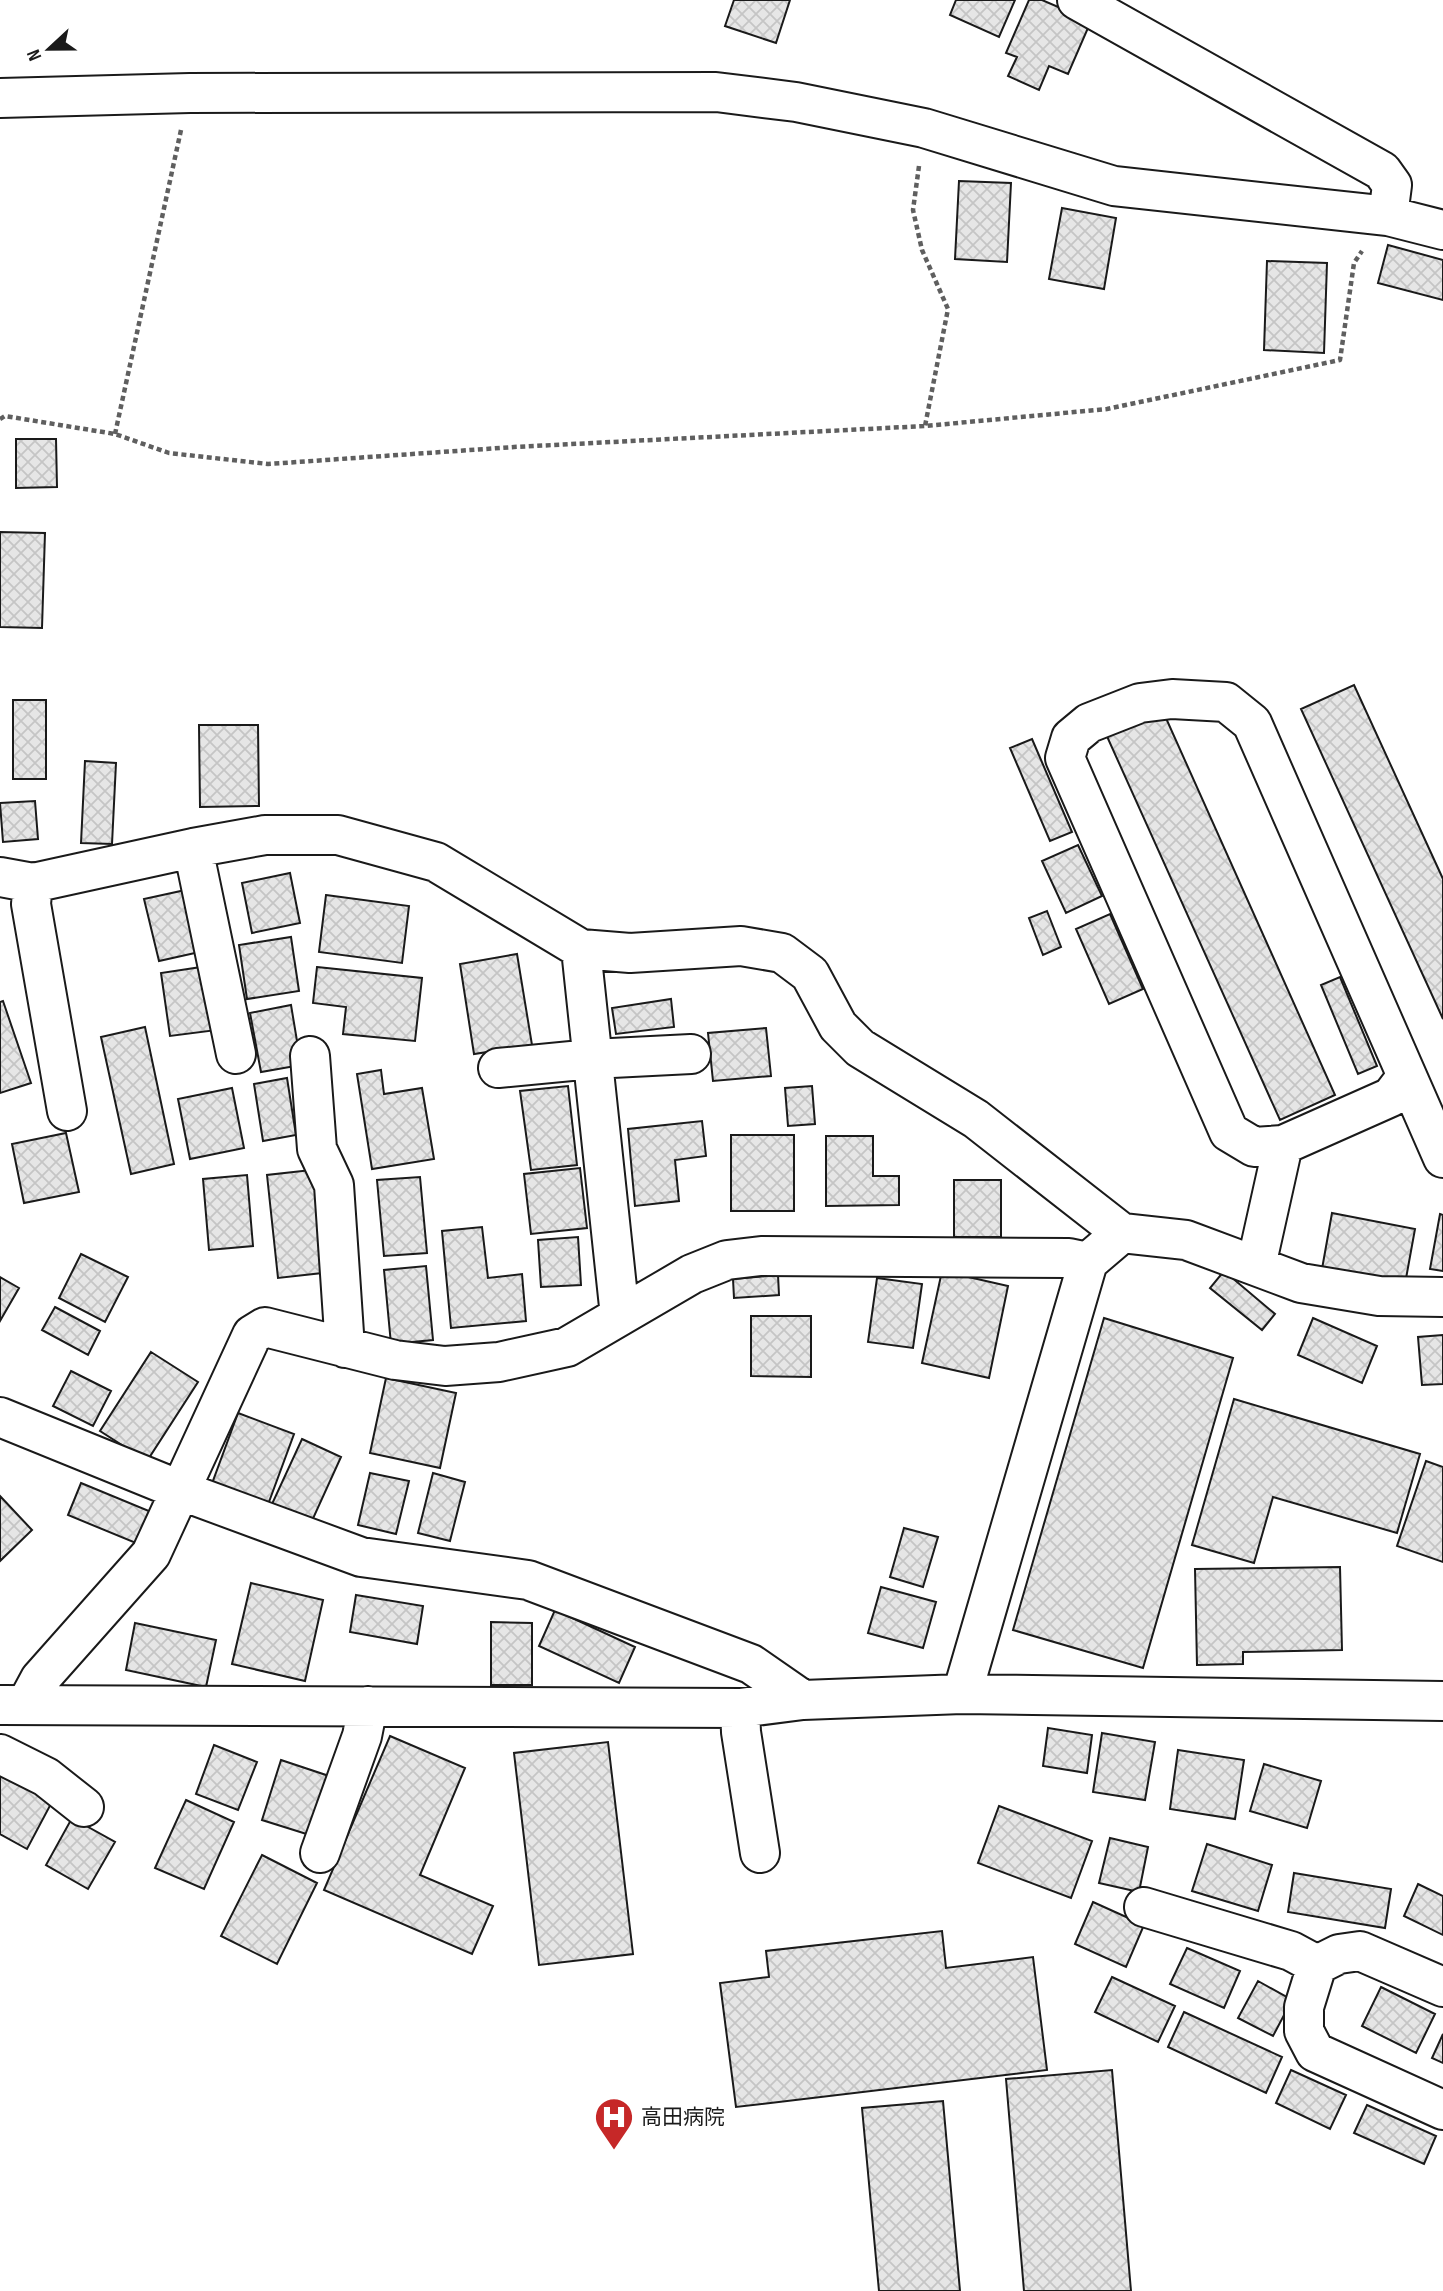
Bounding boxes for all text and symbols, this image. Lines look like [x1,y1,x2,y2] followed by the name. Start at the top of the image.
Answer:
[14,14,84,84] north arrow
[22,46,47,64] text: N
[593,2096,635,2151] hospital icon: 高田病院
[641,2105,725,2130] place label: 高田病院

